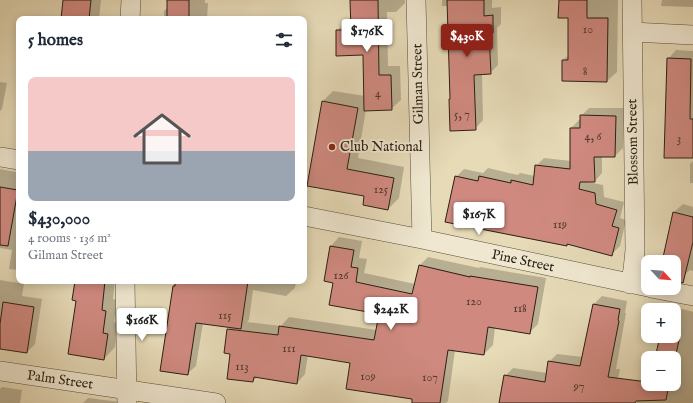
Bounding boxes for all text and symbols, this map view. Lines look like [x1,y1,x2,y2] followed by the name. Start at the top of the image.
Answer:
[339,19,395,53] pin: $176K
[583,22,593,37] house number: 10
[350,23,384,40] text: $176K
[439,24,495,58] pin: $430K
[450,28,484,45] text: $430K
[273,29,295,51] icon: filters
[28,30,83,51] text: 5 homes
[408,43,428,125] street label: Gilman Street
[583,64,588,79] house number: 8
[375,86,381,101] house number: 4
[623,98,643,185] street label: Blossom Street
[126,103,198,175] icon: home
[454,107,470,122] house number: 5, 7
[584,129,602,144] house number: 4, 6
[677,131,681,146] house number: 3
[340,138,423,156] place label: Club National
[327,142,337,152] marker: Club National
[374,182,389,197] house number: 125
[451,202,507,236] pin: $167K
[462,206,496,223] text: $167K
[28,209,90,230] text: $430,000
[553,217,567,232] house number: 119
[28,230,111,247] text: 4 rooms · 136 m²
[490,246,556,276] street label: Pine Street
[28,247,103,264] text: Gilman Street
[641,255,681,295] north arrow
[641,255,681,391] map controls
[333,268,350,283] house number: 126
[466,294,482,309] house number: 120
[363,297,419,331] pin: $242K
[373,301,409,318] text: $242K
[513,301,527,316] house number: 118
[641,303,681,343] button: +
[114,308,170,342] pin: $166K
[218,308,232,323] house number: 115
[126,312,158,329] text: $166K
[282,341,296,356] house number: 111
[641,351,681,391] button: −
[235,359,249,374] house number: 113
[26,366,94,394] street label: Palm Street
[360,369,376,384] house number: 109
[422,370,438,385] house number: 107
[573,379,584,394] house number: 97

